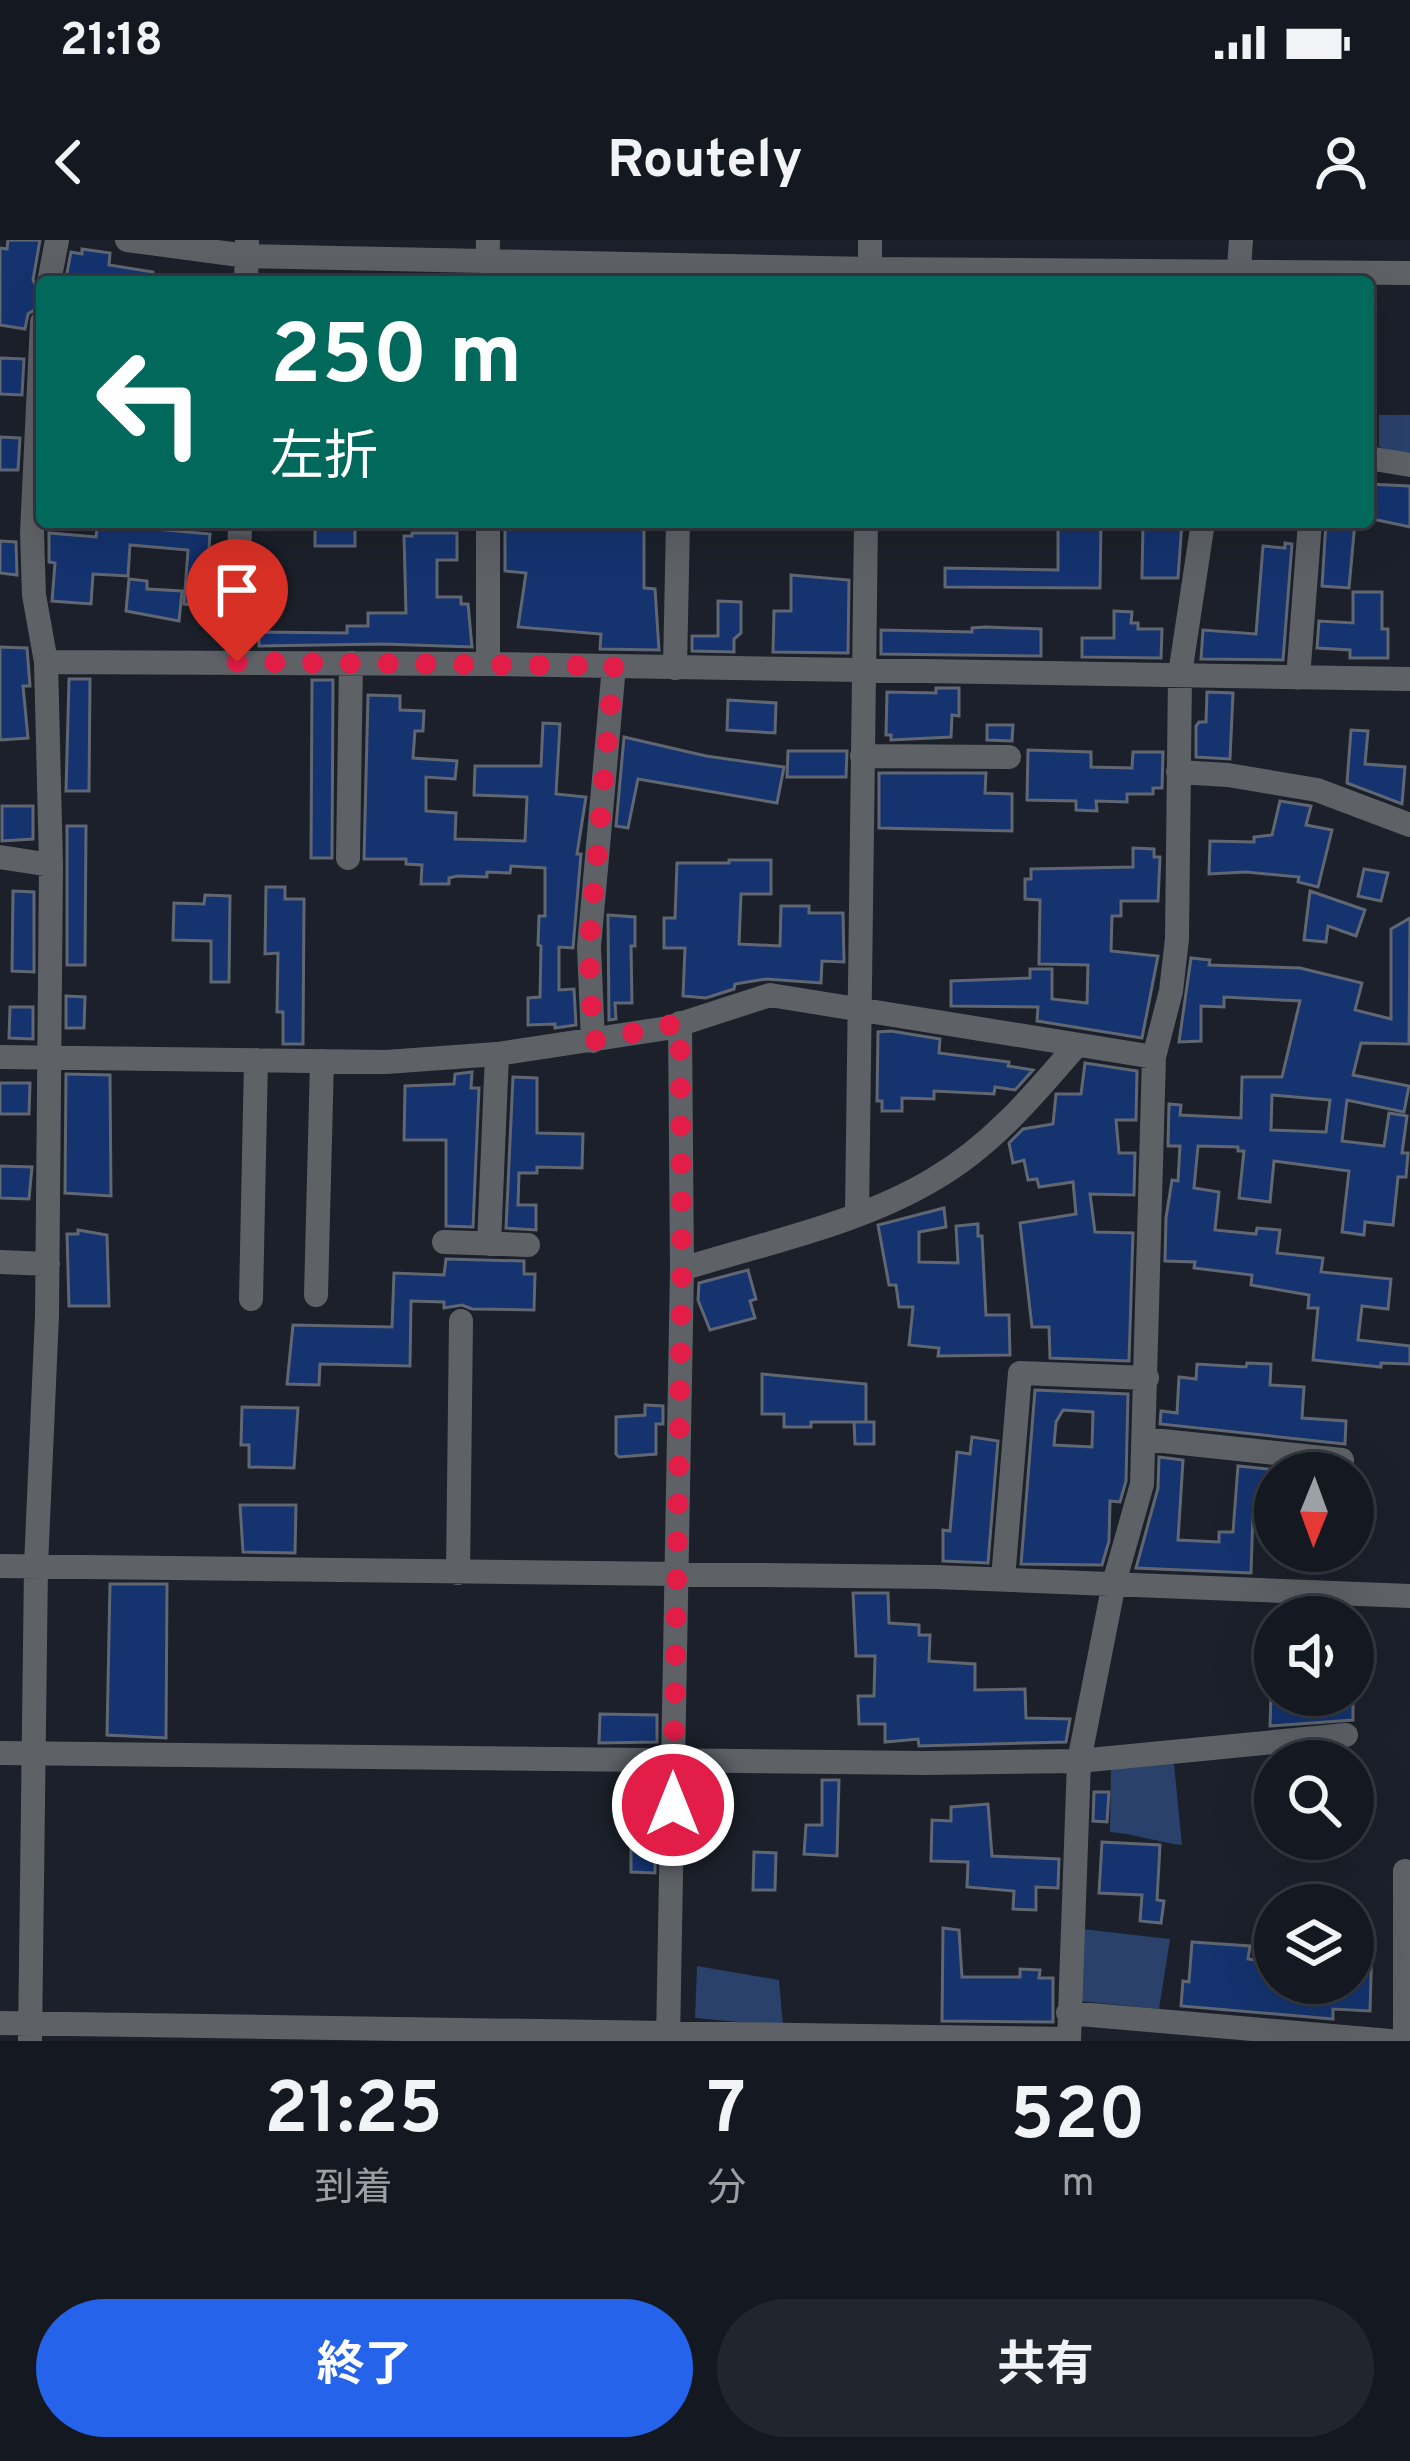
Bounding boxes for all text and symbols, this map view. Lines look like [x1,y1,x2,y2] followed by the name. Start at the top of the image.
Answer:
[60,14,163,71] text: 21:18
[607,128,803,197] text: Routely
[36,129,102,195] icon: back
[1308,129,1374,195] icon: person
[270,307,522,413] text: 250 m
[72,324,228,480] icon: left
[270,426,378,495] text: 左折
[186,539,288,662] pin
[204,557,270,623] icon: arrive
[1254,1452,1374,1572] north arrow
[1254,1452,1374,2004] map controls
[1254,1596,1374,1716] button: sound
[1254,1740,1374,1860] button: search
[610,1742,736,1868] position arrow
[1254,1884,1374,2004] button: layers
[264,2067,443,2159] text: 21:25
[707,2067,746,2159] text: 7
[1010,2073,1146,2165] text: 520
[1061,2161,1094,2210] text: m
[314,2166,392,2215] text: 到着
[707,2166,746,2215] text: 分
[36,2299,693,2437] button: 終了
[717,2299,1374,2437] button: 共有

